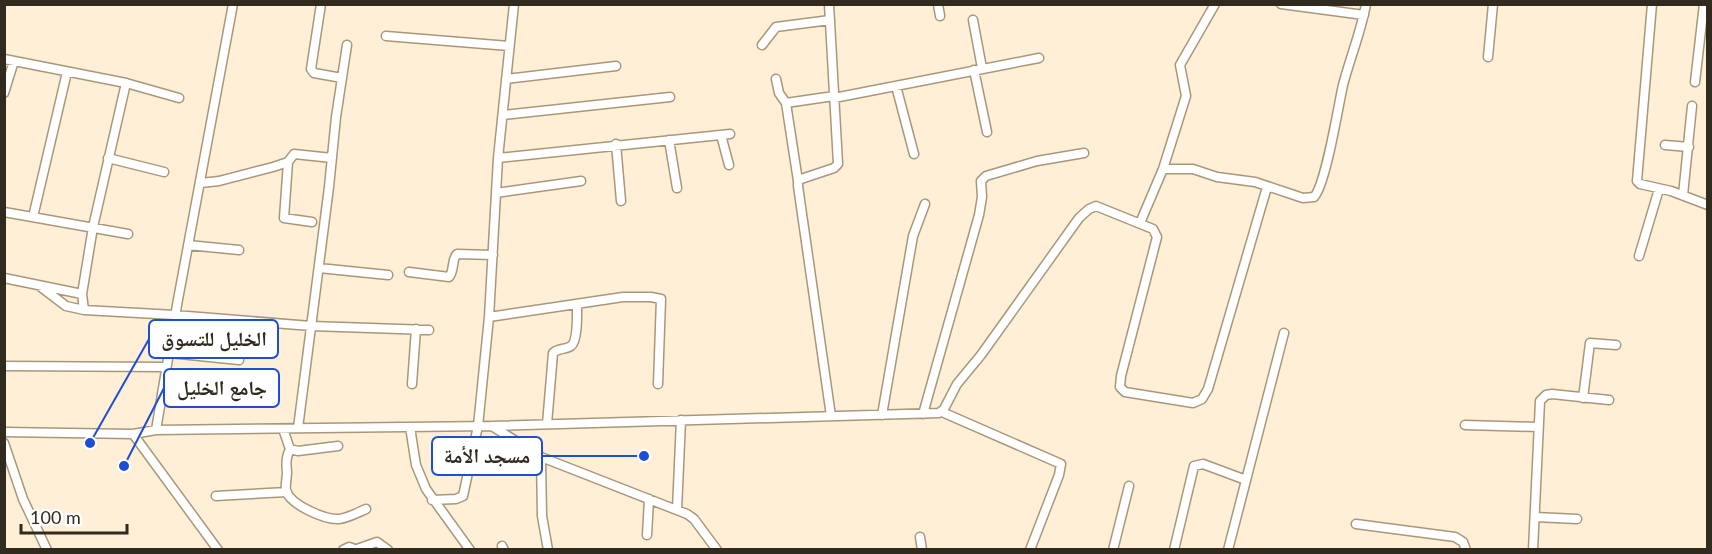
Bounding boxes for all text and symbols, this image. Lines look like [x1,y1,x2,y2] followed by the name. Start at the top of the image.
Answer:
[149,320,278,358] callout: الخليل للتسوق
[161,326,267,352] text: الخليل للتسوق
[164,369,279,407] callout: جامع الخليل
[177,375,267,402] text: جامع الخليل
[432,437,542,475] callout: مسجد الأمة
[444,443,530,467] text: مسجد الأمة
[21,497,128,535] scale bar
[30,506,81,528] text: 100 m

